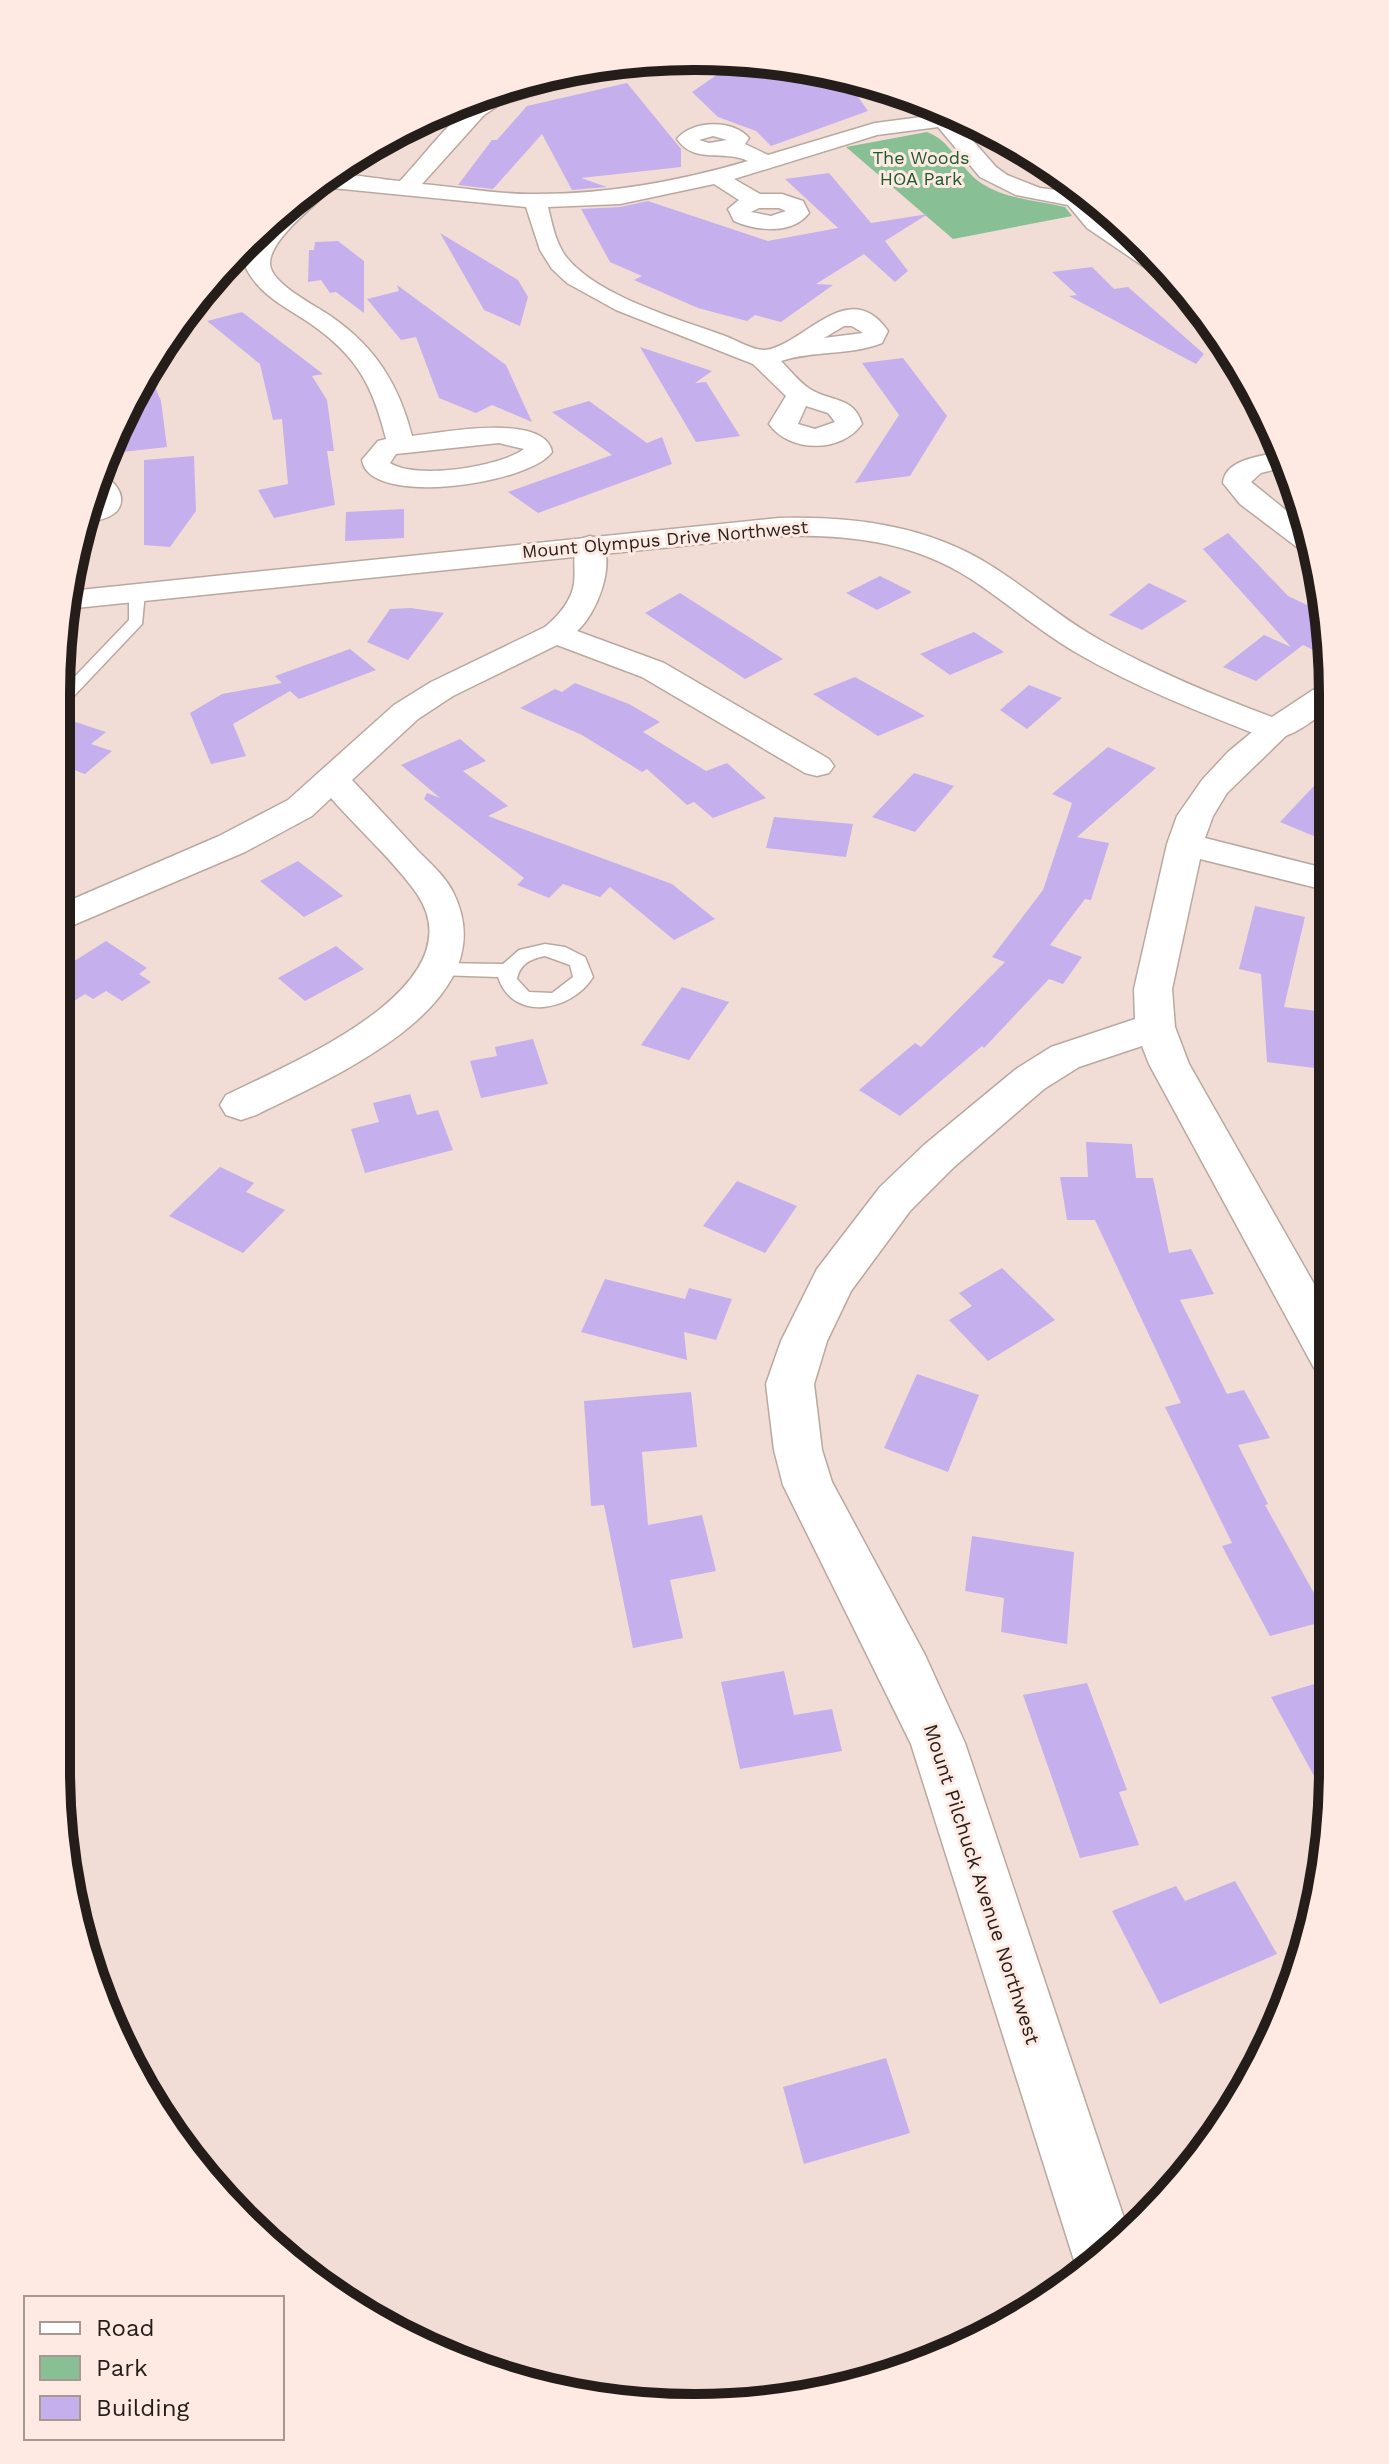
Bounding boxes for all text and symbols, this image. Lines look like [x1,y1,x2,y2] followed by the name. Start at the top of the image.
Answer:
[873,147,969,189] park label: The Woods HOA Park
[521,516,809,562] street label: Mount Olympus Drive Northwest
[919,1721,1045,2048] street label: Mount Pilchuck Avenue Northwest
[24,2296,284,2440] legend
[96,2314,155,2342] text: Road
[96,2354,148,2382] text: Park
[96,2394,189,2422] text: Building

